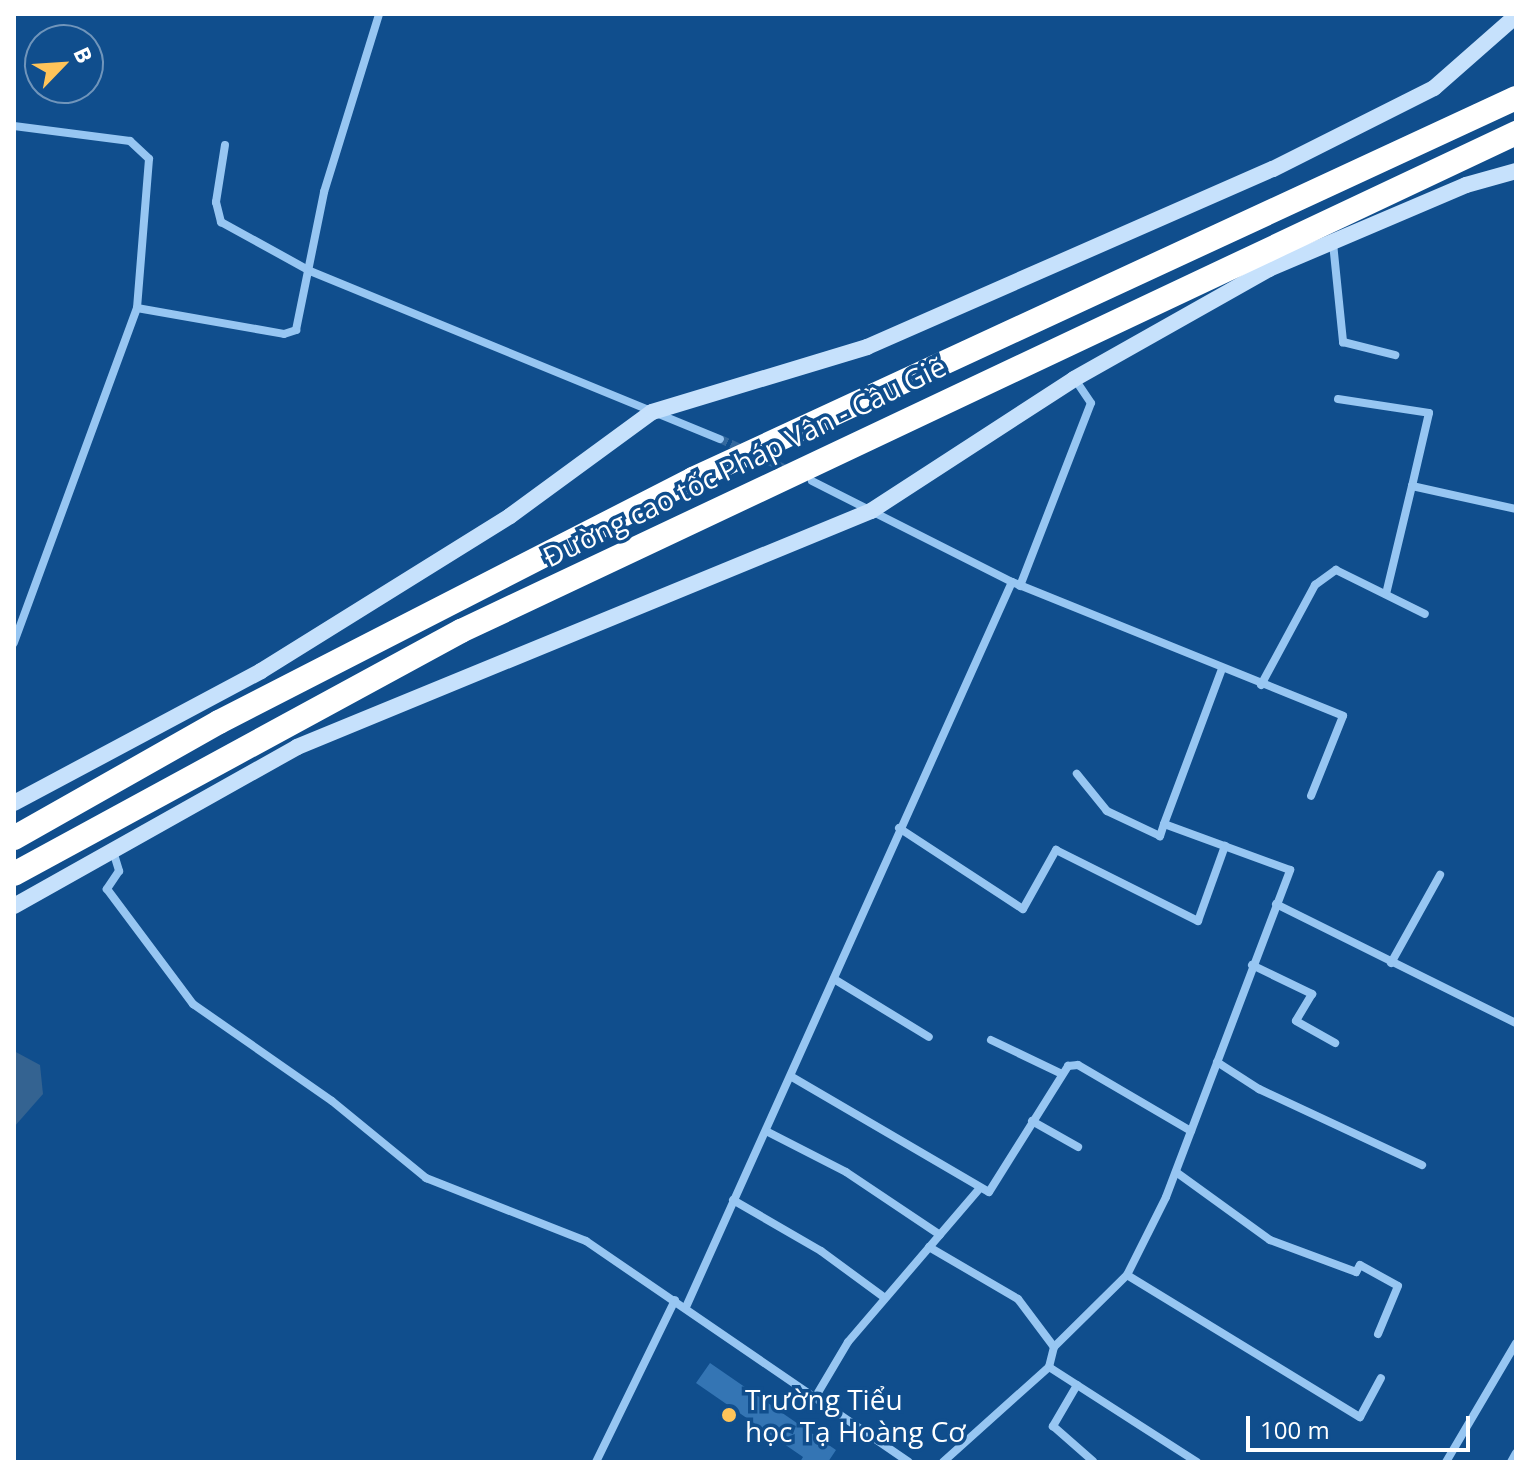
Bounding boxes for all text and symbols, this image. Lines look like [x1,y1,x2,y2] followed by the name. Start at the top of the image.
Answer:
[24,24,104,104] north arrow
[67,42,101,68] text: B
[537,349,951,573] street label: Đường cao tốc Pháp Vân - Cầu Giẽ
[745,1382,965,1448] place label: Trường Tiểu học Tạ Hoàng Cơ
[1250,1400,1474,1450] scale bar
[720,1406,738,1424] marker: Trường Tiểu học Tạ Hoàng Cơ
[1260,1413,1330,1446] text: 100 m

